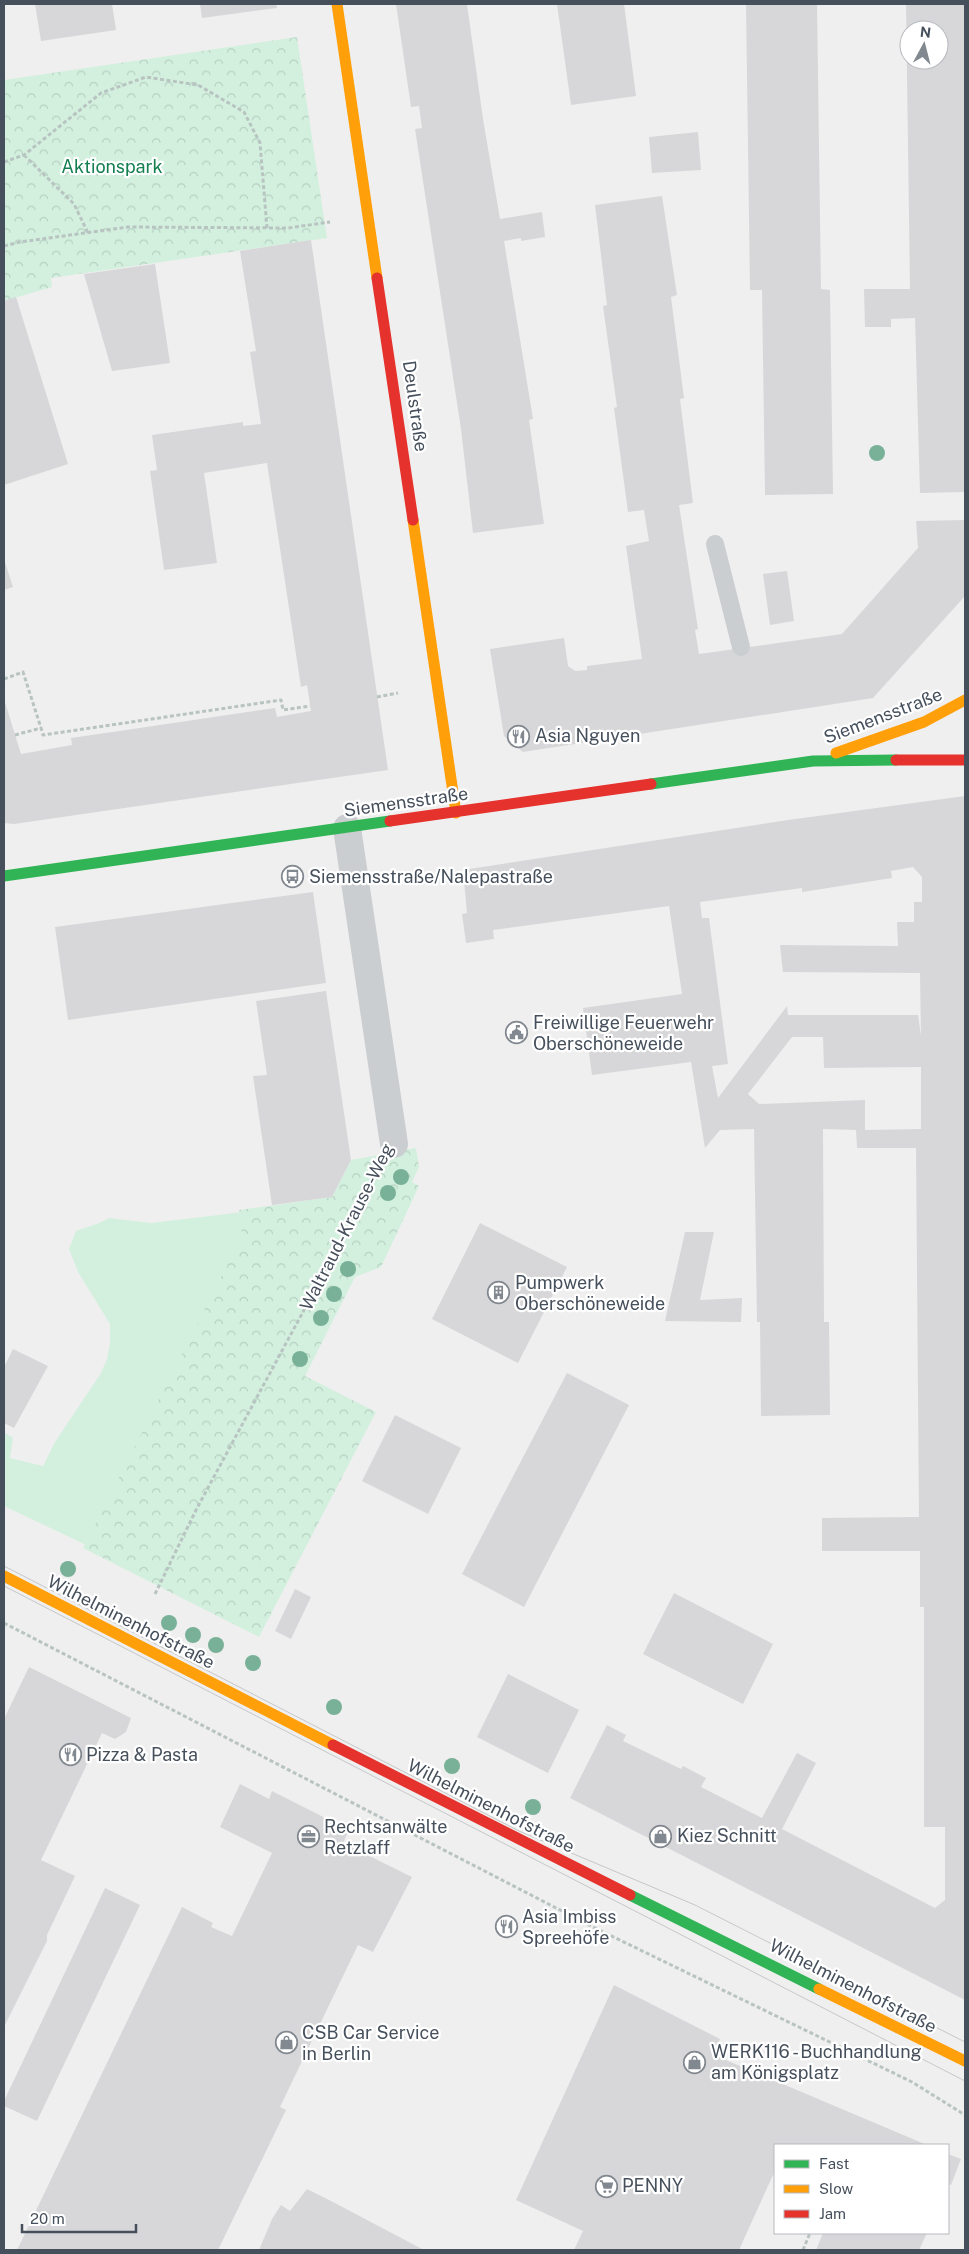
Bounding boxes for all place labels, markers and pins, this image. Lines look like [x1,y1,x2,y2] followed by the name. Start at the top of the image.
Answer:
[507,724,531,748] restaurant icon: Asia Nguyen
[535,725,640,746] place label: Asia Nguyen
[281,865,305,889] bus stop icon: Siemensstraße/Nalepastraße
[309,866,553,887] place label: Siemensstraße/Nalepastraße
[533,1012,714,1054] place label: Freiwillige Feuerwehr Oberschöneweide
[505,1021,529,1045] public building icon: Freiwillige Feuerwehr Oberschöneweide
[515,1272,665,1314] place label: Pumpwerk Oberschöneweide
[487,1281,511,1305] building icon: Pumpwerk Oberschöneweide
[58,1743,82,1767] restaurant icon: Pizza & Pasta
[86,1744,198,1765] place label: Pizza & Pasta
[324,1816,447,1858] place label: Rechtsanwälte Retzlaff
[649,1824,673,1848] shop icon: Kiez Schnitt
[296,1825,320,1849] office icon: Rechtsanwälte Retzlaff
[677,1825,777,1846] place label: Kiez Schnitt
[522,1906,616,1948] place label: Asia Imbiss Spreehöfe
[494,1915,518,1939] restaurant icon: Asia Imbiss Spreehöfe
[302,2022,439,2064] place label: CSB Car Service in Berlin
[274,2031,298,2055] shop icon: CSB Car Service in Berlin
[711,2041,922,2083] place label: WERK116 - Buchhandlung am Königsplatz
[683,2050,707,2074] shop icon: WERK116 - Buchhandlung am Königsplatz
[594,2174,618,2198] supermarket icon: PENNY
[622,2175,683,2196] place label: PENNY

